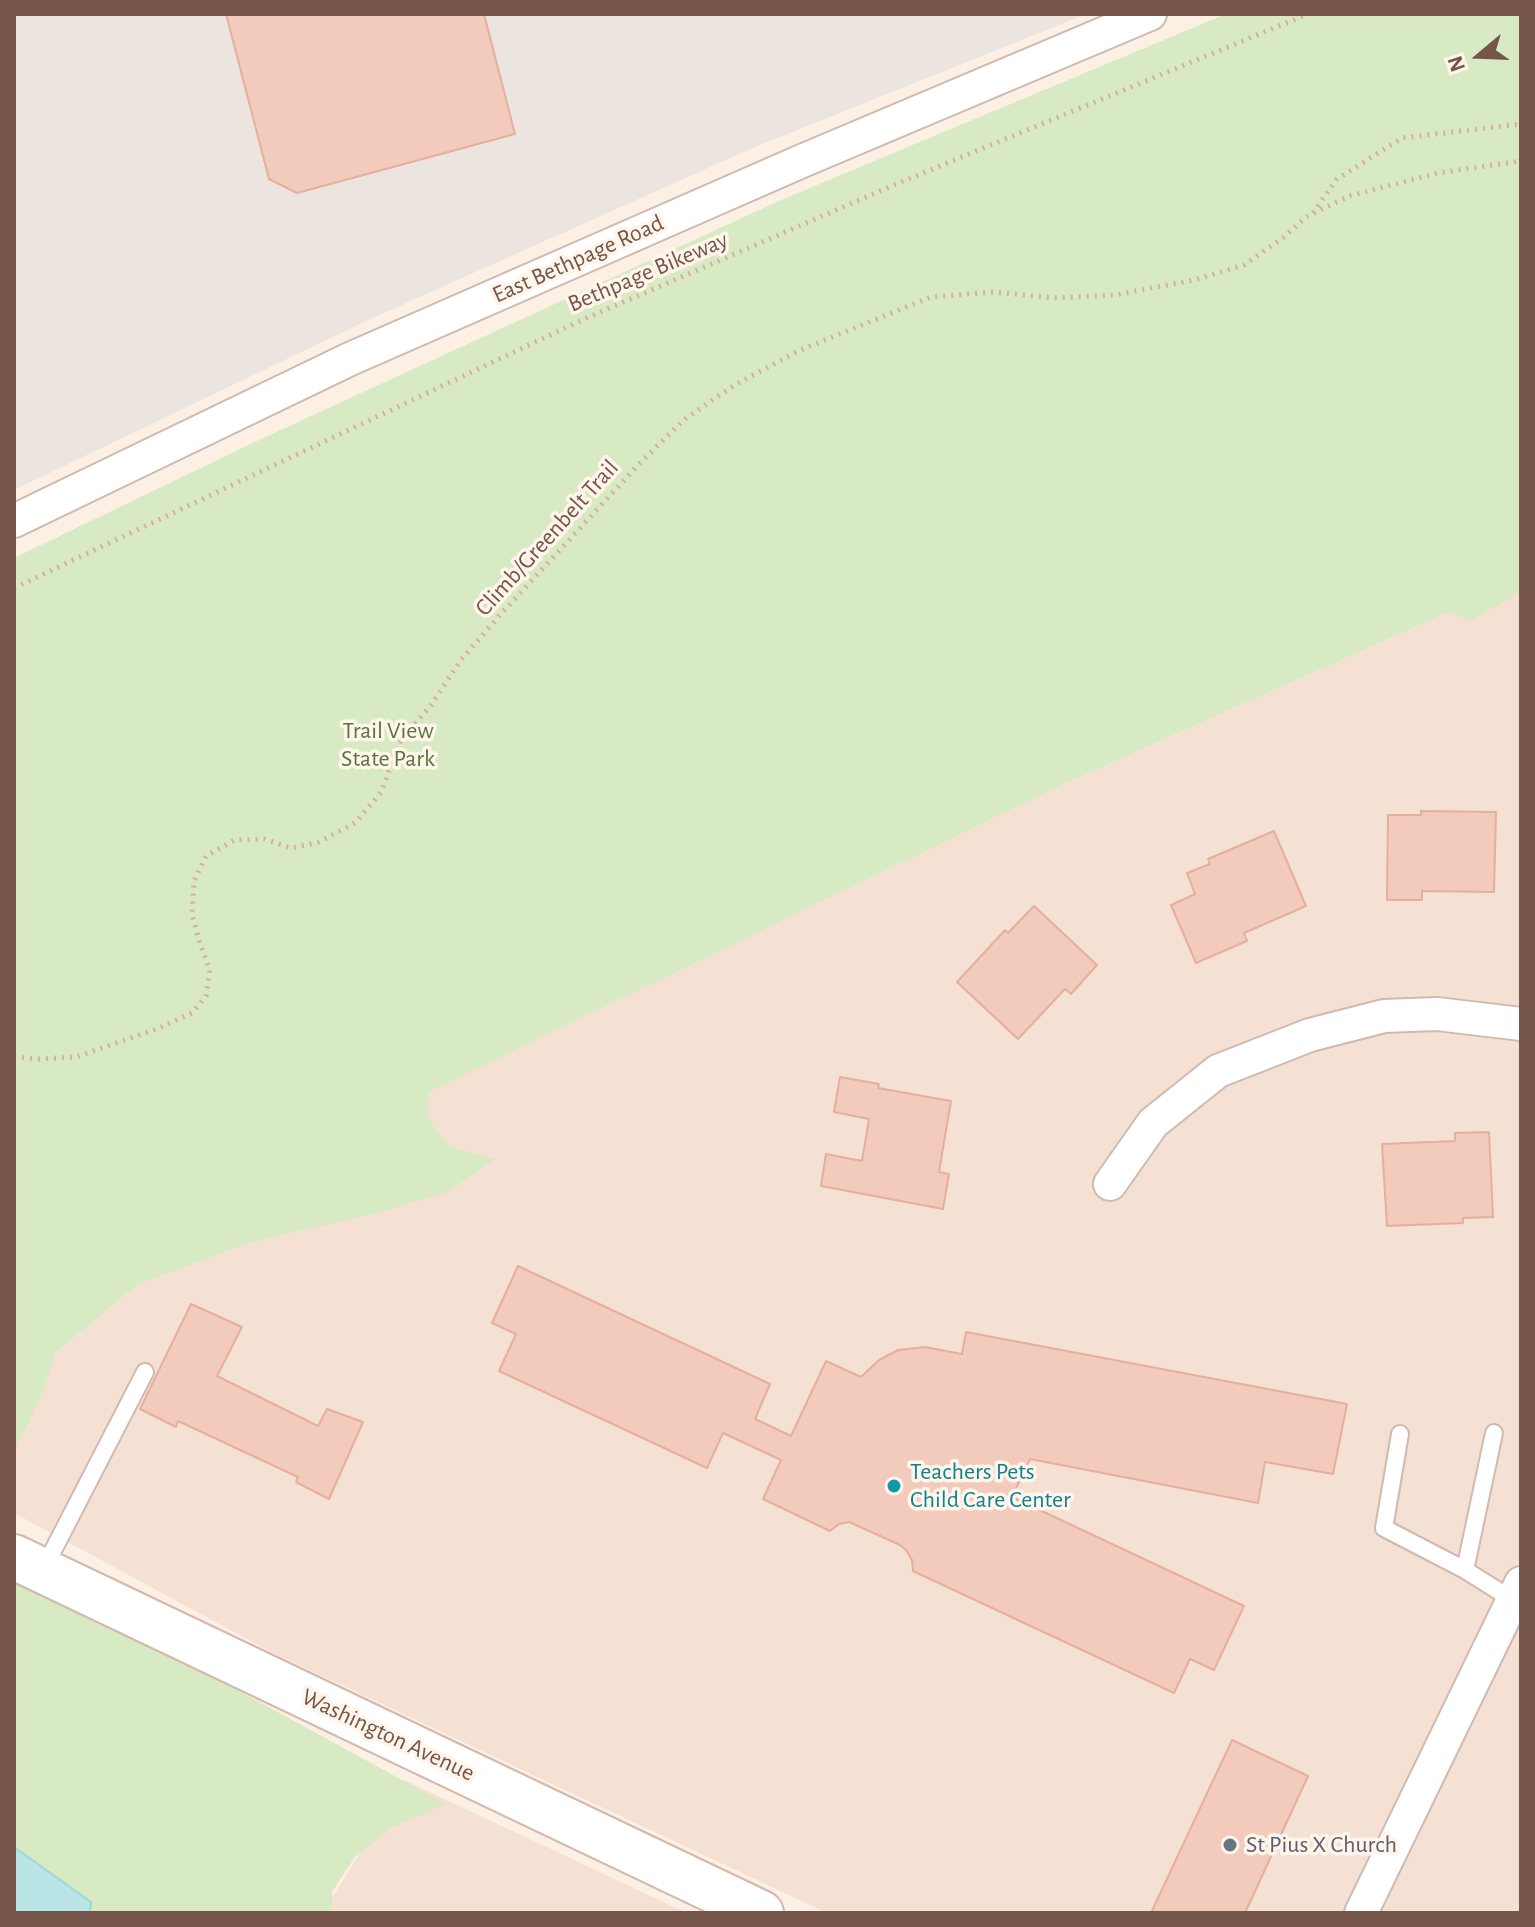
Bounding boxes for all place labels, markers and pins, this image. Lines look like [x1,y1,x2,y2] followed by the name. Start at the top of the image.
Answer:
[910,1458,1071,1514] place label: Teachers Pets Child Care Center
[885,1477,903,1495] marker: Teachers Pets Child Care Center
[1246,1831,1397,1859] place label: St Pius X Church
[1221,1836,1239,1854] marker: St Pius X Church

